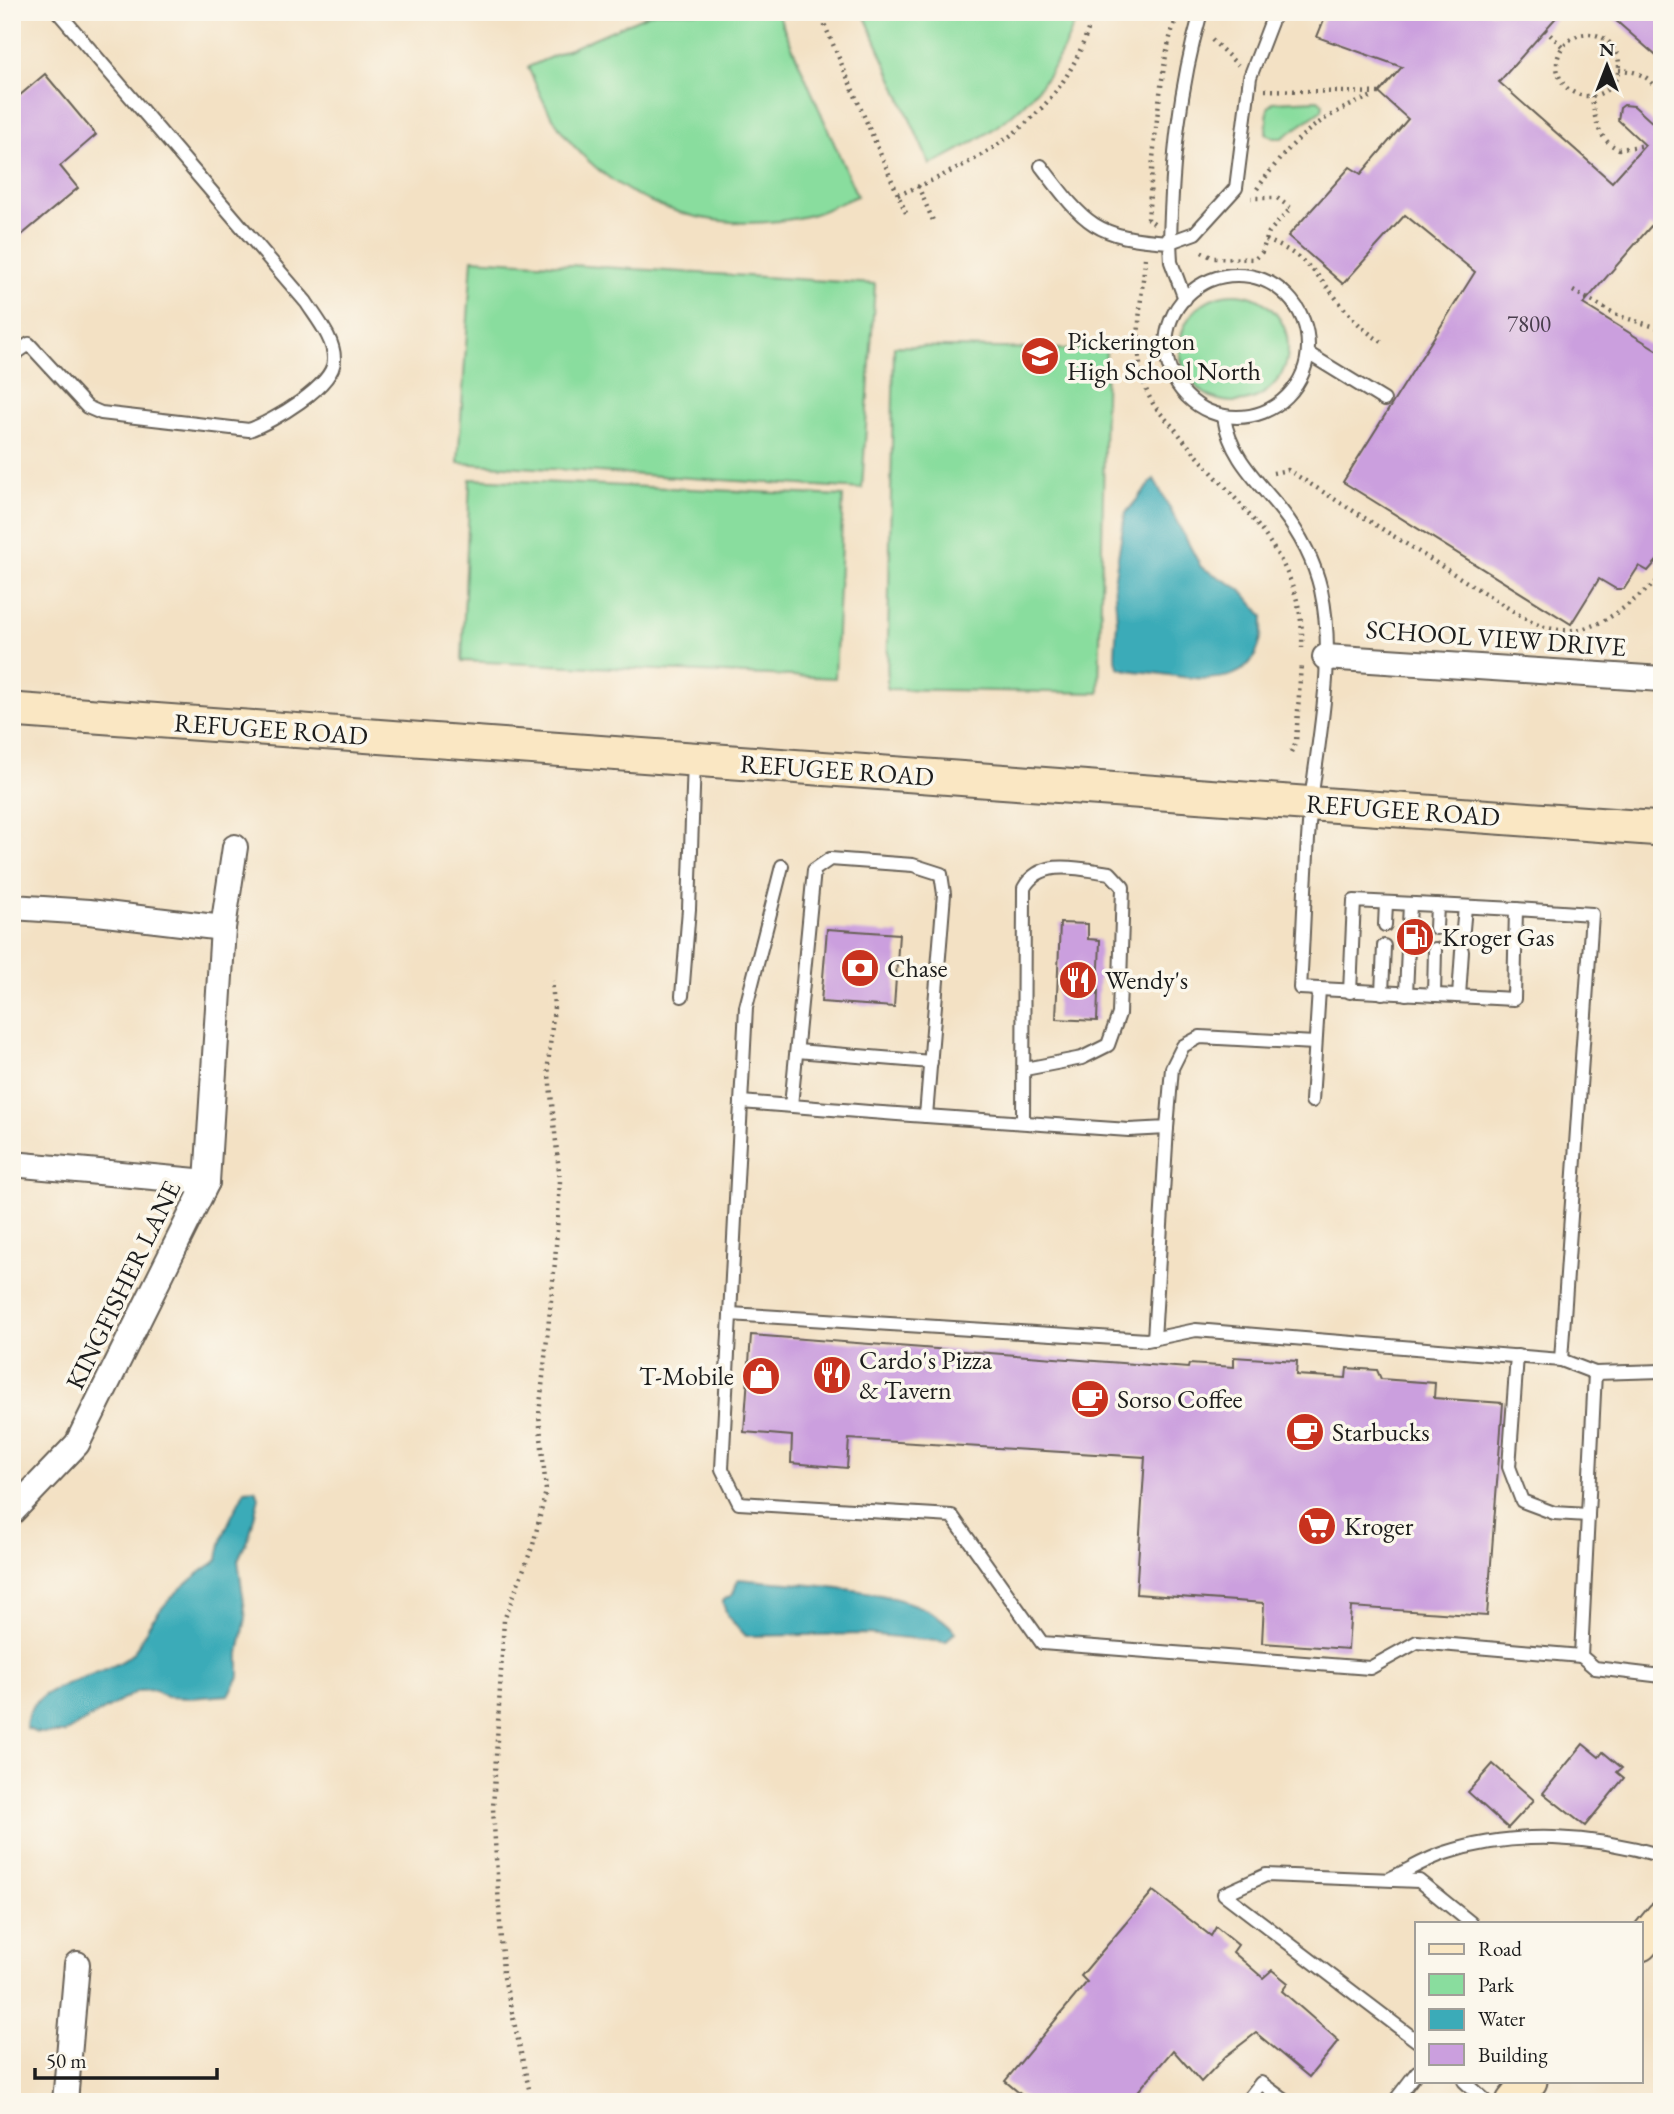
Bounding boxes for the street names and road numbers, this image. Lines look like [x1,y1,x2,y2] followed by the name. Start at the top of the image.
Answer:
[1365,612,1628,664] street label: SCHOOL VIEW DRIVE
[173,705,369,753] street label: REFUGEE ROAD
[739,746,935,794] street label: REFUGEE ROAD
[1305,786,1501,834] street label: REFUGEE ROAD
[58,1175,188,1395] street label: KINGFISHER LANE

